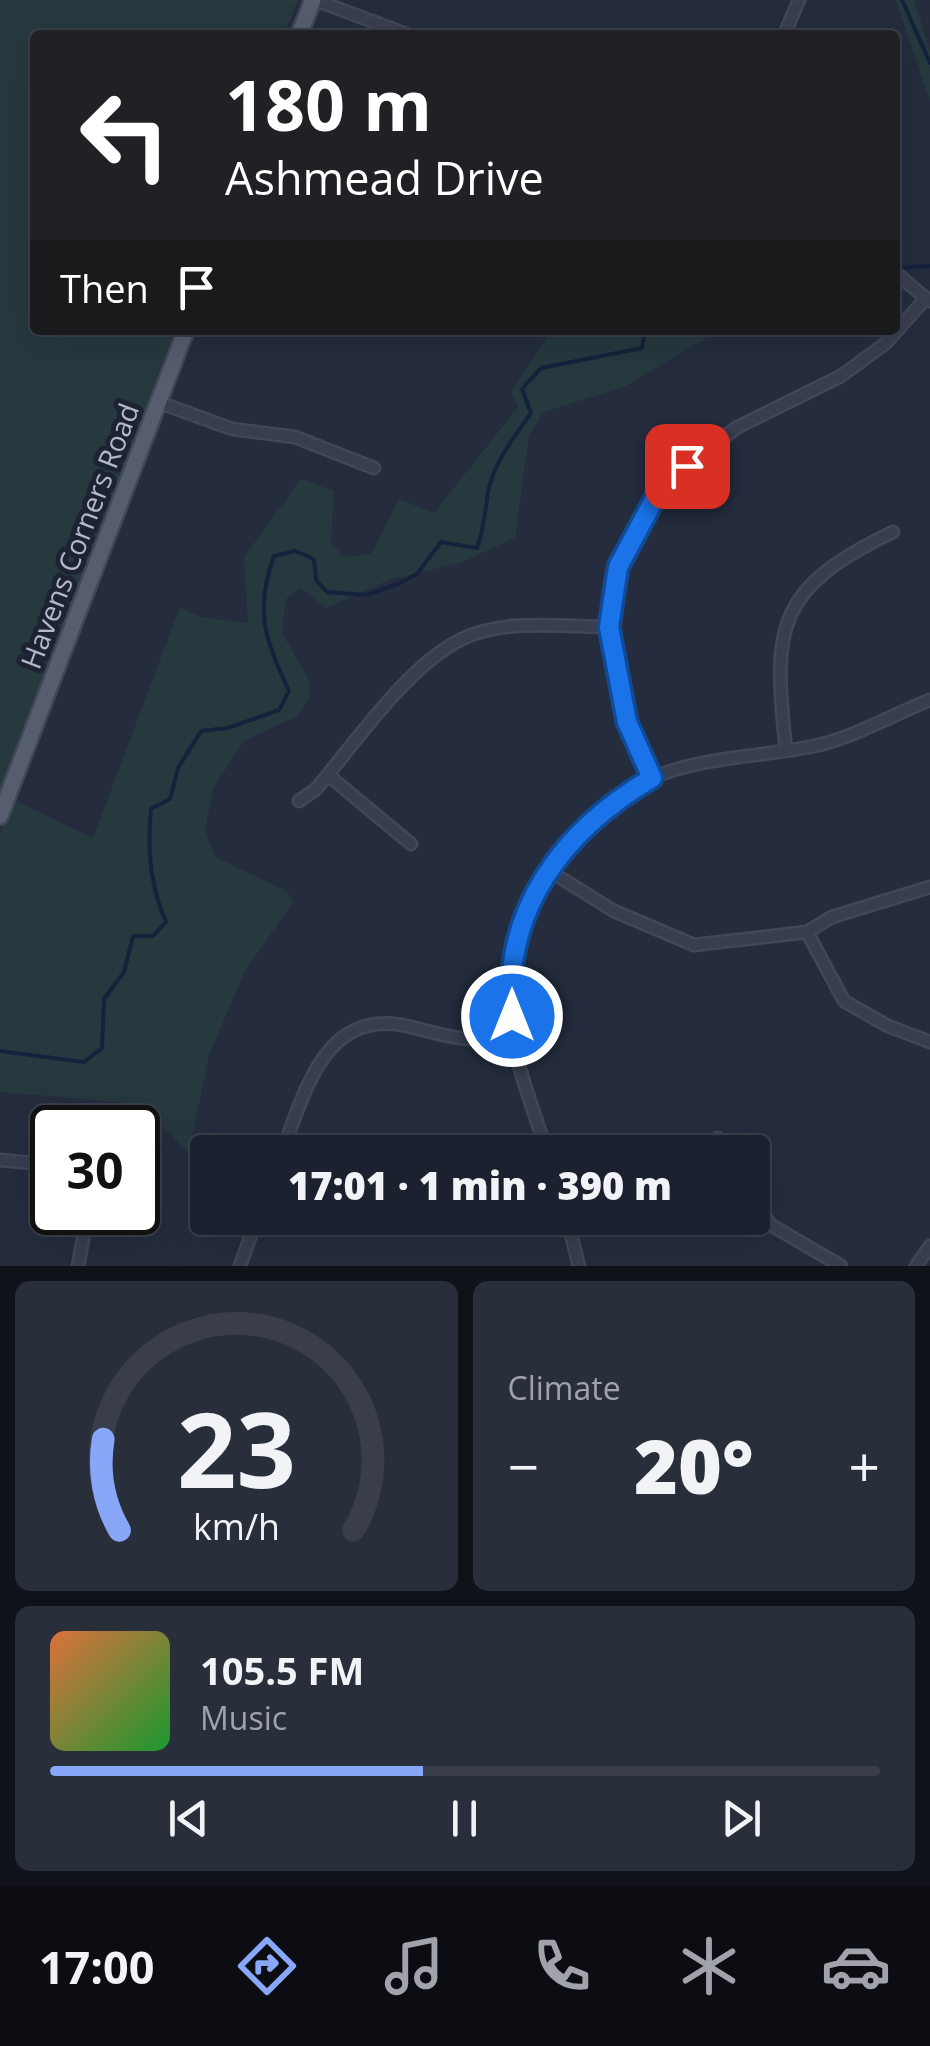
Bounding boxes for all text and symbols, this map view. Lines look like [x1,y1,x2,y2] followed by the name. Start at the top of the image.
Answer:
[225,56,432,152] text: 180 m
[60,70,190,200] icon: left
[225,147,544,208] text: Ashmead Drive
[169,260,224,315] icon: arrive
[60,262,149,314] text: Then
[11,397,147,674] street label: Havens Corners Road
[645,424,730,509] pin
[660,439,715,494] icon: arrive
[460,964,564,1068] position arrow
[30,1105,160,1235] speed limit sign: 30
[288,1159,672,1211] text: 17:01 · 1 min · 390 m
[508,1366,621,1409] text: Climate
[177,1377,296,1518] text: 23
[634,1414,754,1516] text: 20°
[508,1428,539,1503] text: −
[849,1428,880,1503] text: +
[193,1502,280,1550] text: km/h
[200,1644,364,1696] text: 105.5 FM
[200,1696,287,1739] text: Music
[161,1791,216,1846] icon: previous
[437,1791,492,1846] icon: pause
[714,1791,769,1846] icon: next
[232,1931,302,2001] icon: directions
[379,1931,449,2001] icon: music
[527,1931,597,2001] icon: phone
[674,1931,744,2001] icon: climate
[821,1931,891,2001] icon: car
[39,1936,154,1997] text: 17:00

